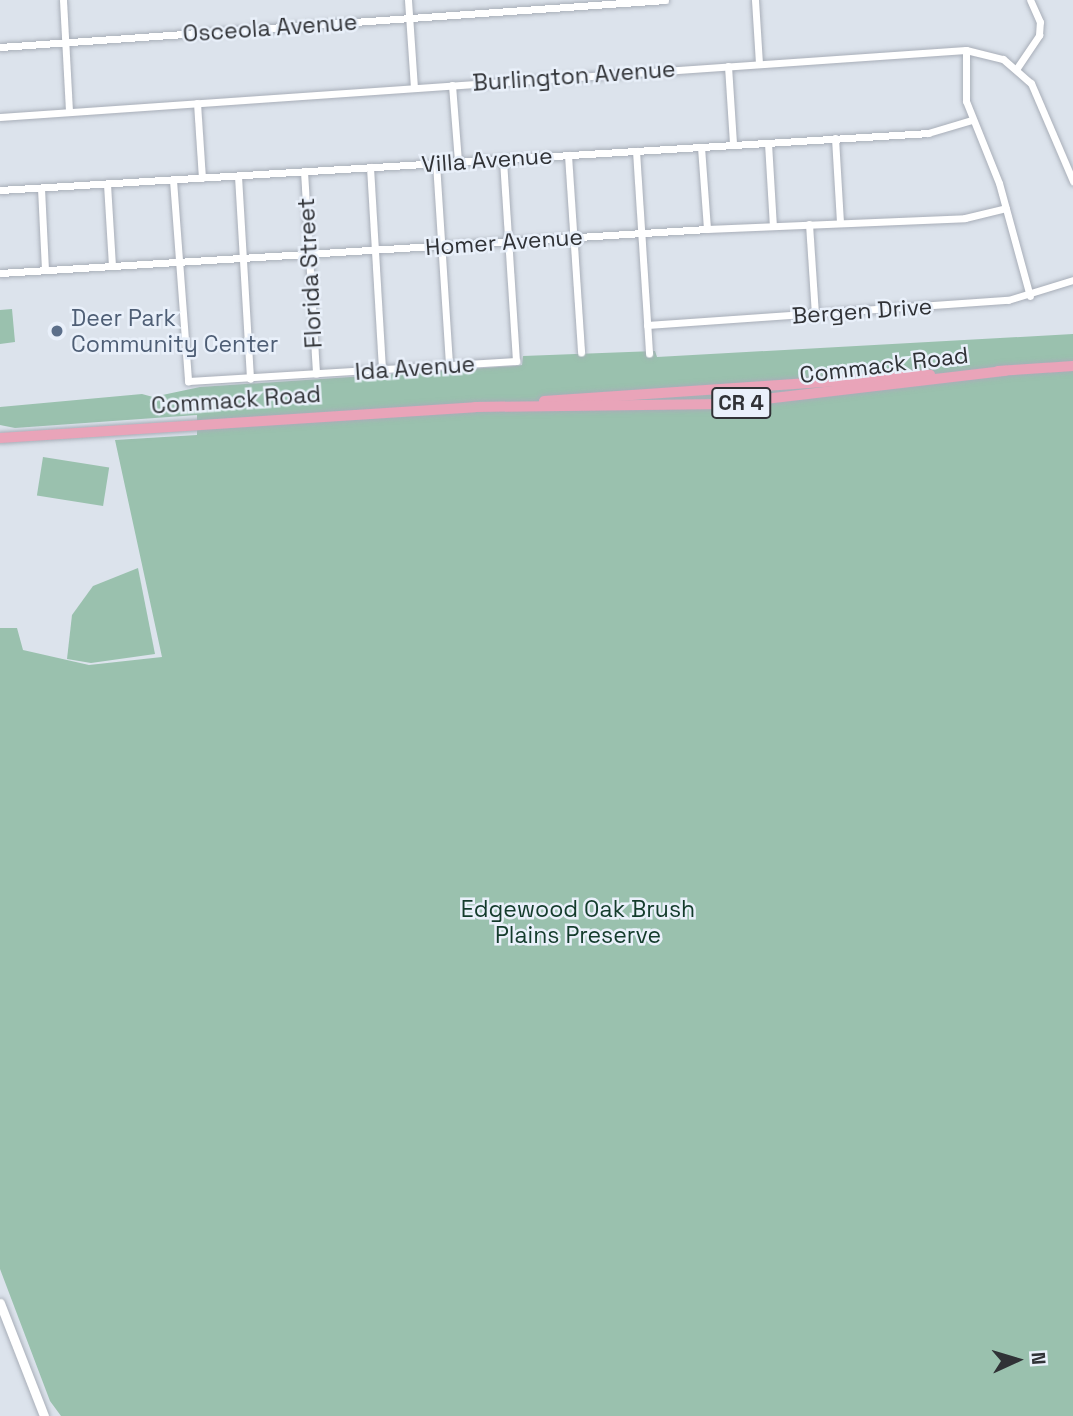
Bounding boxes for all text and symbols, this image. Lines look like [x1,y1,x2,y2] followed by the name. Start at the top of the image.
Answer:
[182,8,358,48] street label: Osceola Avenue
[471,55,677,97] street label: Burlington Avenue
[420,142,554,178] street label: Villa Avenue
[292,197,328,349] street label: Florida Street
[424,223,584,261] street label: Homer Avenue
[791,292,933,330] street label: Bergen Drive
[71,304,278,358] place label: Deer Park Community Center
[49,323,65,339] marker: Deer Park Community Center
[798,341,970,389] street label: Commack Road
[354,350,476,386] street label: Ida Avenue
[150,380,322,420] street label: Commack Road
[711,386,771,420] road number: CR 4
[461,895,695,949] park label: Edgewood Oak Brush Plains Preserve
[982,1325,1052,1395] north arrow
[1026,1351,1051,1366] text: N

